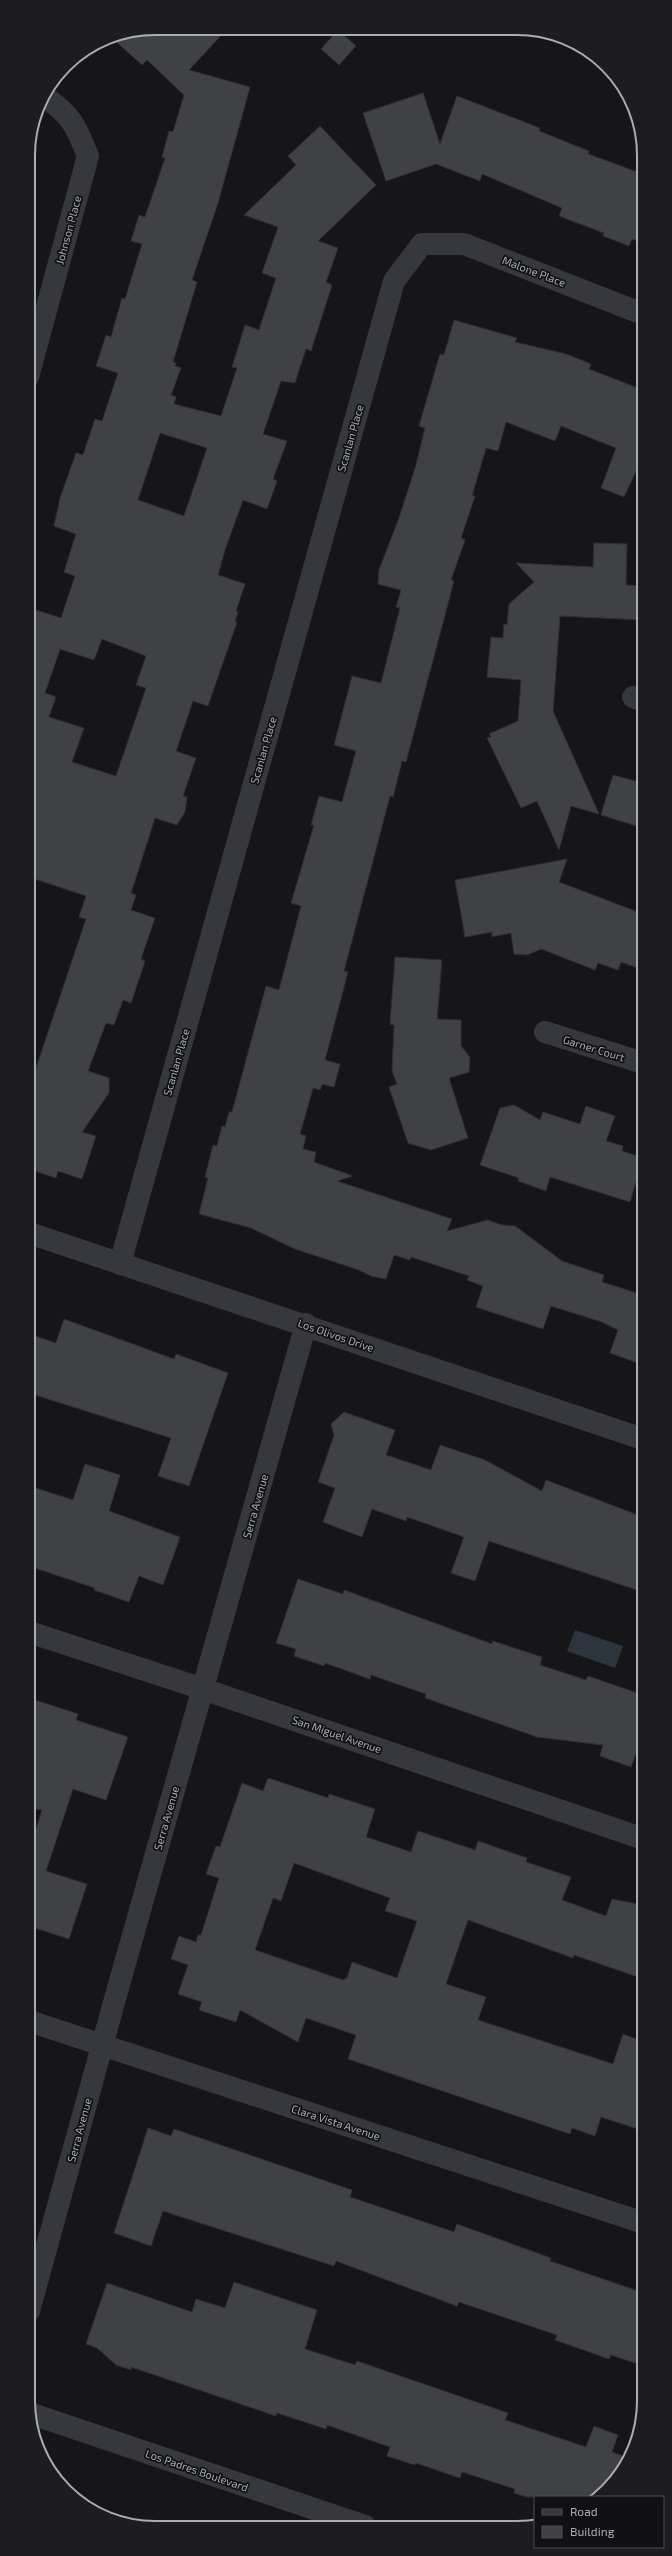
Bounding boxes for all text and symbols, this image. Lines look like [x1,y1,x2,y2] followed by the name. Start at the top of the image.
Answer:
[53,194,83,266] street label: Johnson Place
[500,253,568,289] street label: Malone Place
[334,403,366,473] street label: Scanlan Place
[247,715,279,785] street label: Scanlan Place
[160,1027,192,1097] street label: Scanlan Place
[562,1032,626,1064] street label: Garner Court
[296,1316,376,1354] street label: Los Olivos Drive
[240,1472,270,1540] street label: Serra Avenue
[291,1713,384,1755] street label: San Miguel Avenue
[151,1784,181,1852] street label: Serra Avenue
[64,2096,94,2164] street label: Serra Avenue
[290,2102,382,2143] street label: Clara Vista Avenue
[144,2446,250,2494] street label: Los Padres Boulevard
[534,2496,664,2548] legend
[570,2504,598,2518] text: Road
[570,2524,615,2538] text: Building

